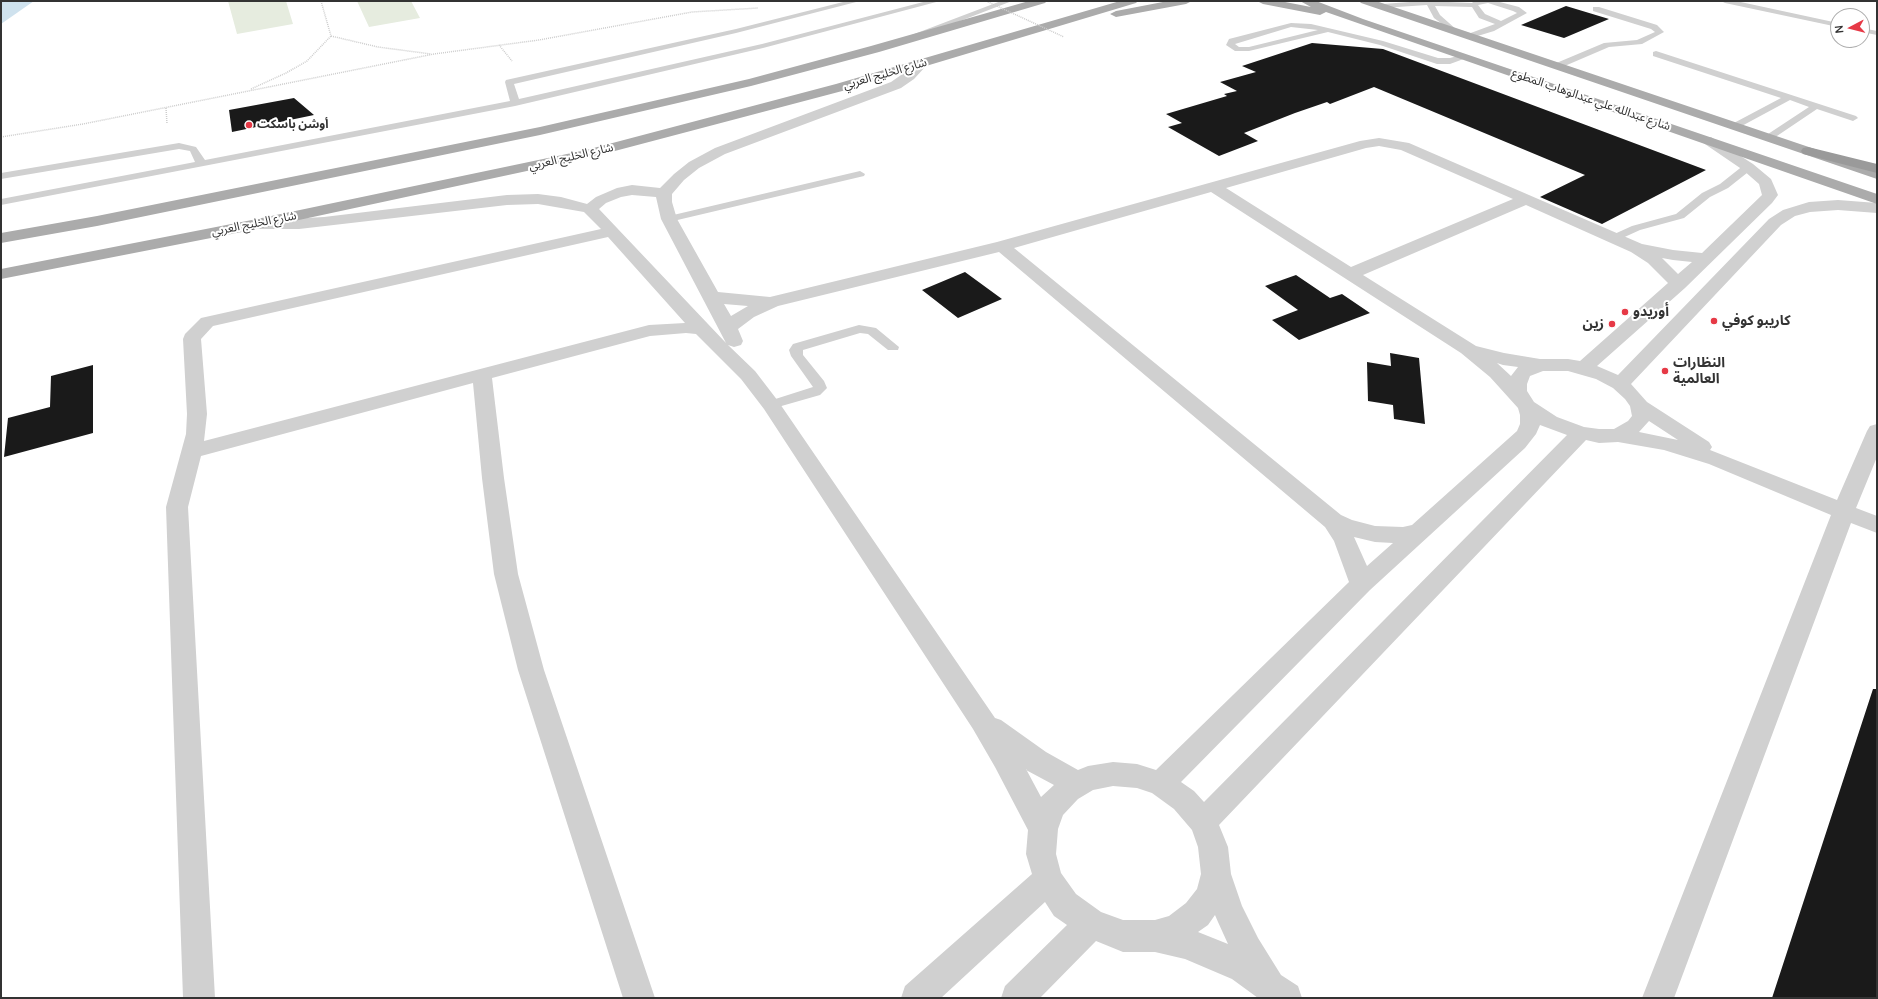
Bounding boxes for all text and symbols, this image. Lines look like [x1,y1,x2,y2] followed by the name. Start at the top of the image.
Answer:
[1830,8,1870,48] north arrow
[1831,25,1847,34] text: N
[842,55,928,93] street label: شارع الخليج العربي
[1510,66,1672,134] street label: شارع عبدالله علي عبدالوهاب المطوع
[257,118,329,132] place label: أوشن باسكت
[244,120,254,130] marker: أوشن باسكت
[527,140,615,174] street label: شارع الخليج العربي
[210,209,298,239] street label: شارع الخليج العربي
[1633,304,1669,320] place label: أوريدو
[1620,307,1630,317] marker: أوريدو
[1722,313,1791,329] place label: كاريبو كوفي
[1582,316,1604,332] place label: زين
[1709,316,1719,326] marker: كاريبو كوفي
[1607,319,1617,329] marker: زين
[1673,355,1725,388] place label: النظارات العالمية
[1660,366,1670,376] marker: النظارات العالمية

